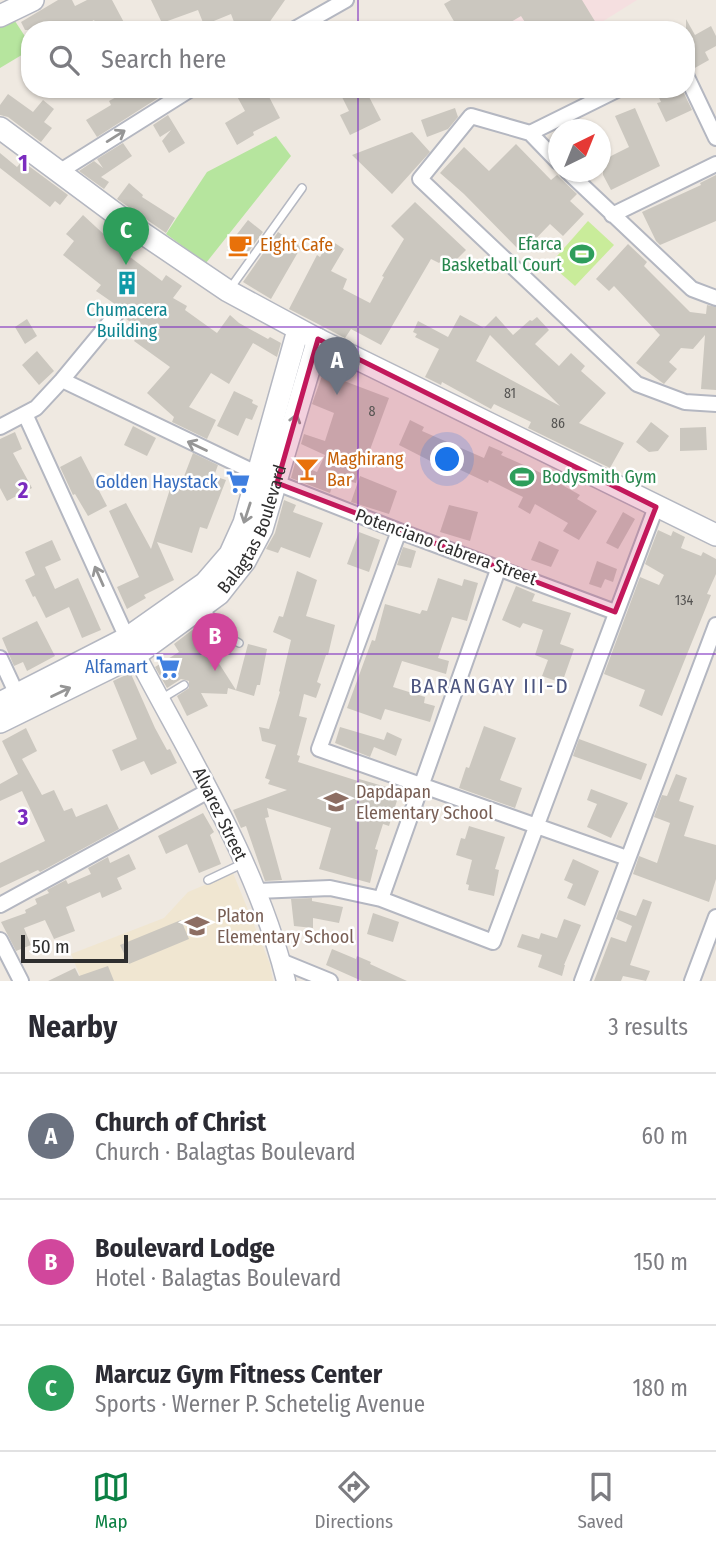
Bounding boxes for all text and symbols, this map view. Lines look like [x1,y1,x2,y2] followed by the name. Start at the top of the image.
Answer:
[21,21,695,98] search box
[45,41,83,79] icon: search
[101,44,226,75] text: Search here
[548,119,611,182] north arrow
[106,128,126,142] one-way arrow
[18,149,28,177] text: 1
[103,207,149,265] pin: C
[226,231,254,259] cafe icon: Eight Cafe
[441,233,562,276] place label: Efarca Basketball Court
[260,234,333,256] place label: Eight Cafe
[568,240,596,268] sports icon: Efarca Basketball Court
[113,269,141,297] building icon: Chumacera Building
[86,299,168,342] place label: Chumacera Building
[314,337,360,395] pin: A
[504,385,516,402] house number: 81
[369,403,376,420] house number: 8
[288,413,301,435] one-way arrow
[551,415,565,432] house number: 86
[187,438,208,452] one-way arrow
[430,442,464,476] your location
[327,448,404,491] place label: Maghirang Bar
[293,455,321,483] bar icon: Maghirang Bar
[213,462,291,598] street label: Balagtas Boulevard
[508,463,536,491] sports icon: Bodysmith Gym
[542,466,657,488] place label: Bodysmith Gym
[224,468,252,496] supermarket icon: Golden Haystack
[96,471,219,493] place label: Golden Haystack
[17,476,29,504] text: 2
[240,502,252,524] one-way arrow
[352,504,540,590] street label: Potenciano Cabrera Street
[92,566,105,587] one-way arrow
[675,592,693,609] house number: 134
[192,613,238,671] pin: B
[154,653,182,681] supermarket icon: Alfamart
[85,656,148,678] place label: Alfamart
[410,673,570,699] district label: BARANGAY III-D
[50,684,71,698] one-way arrow
[188,764,252,864] street label: Alvarez Street
[356,781,493,824] place label: Dapdapan Elementary School
[322,788,350,816] school or university icon: Dapdapan Elementary School
[17,803,29,831] text: 3
[217,905,354,948] place label: Platon Elementary School
[183,912,211,940] school or university icon: Platon Elementary School
[21,932,128,964] scale bar
[32,935,70,958] text: 50 m
[28,1009,117,1045] text: Nearby
[608,1013,688,1041] text: 3 results
[95,1107,266,1138] text: Church of Christ
[45,1122,57,1150] text: A
[642,1122,688,1150] text: 60 m
[95,1138,356,1166] text: Church · Balagtas Boulevard
[95,1233,275,1264] text: Boulevard Lodge
[45,1248,57,1276] text: B
[633,1248,688,1276] text: 150 m
[95,1264,341,1292] text: Hotel · Balagtas Boulevard
[95,1359,382,1390] text: Marcuz Gym Fitness Center
[45,1374,57,1402] text: C
[632,1374,688,1402] text: 180 m
[95,1390,425,1418] text: Sports · Werner P. Schetelig Avenue
[92,1468,130,1533] tab: Map
[314,1468,393,1533] tab: Directions
[577,1468,624,1533] tab: Saved

